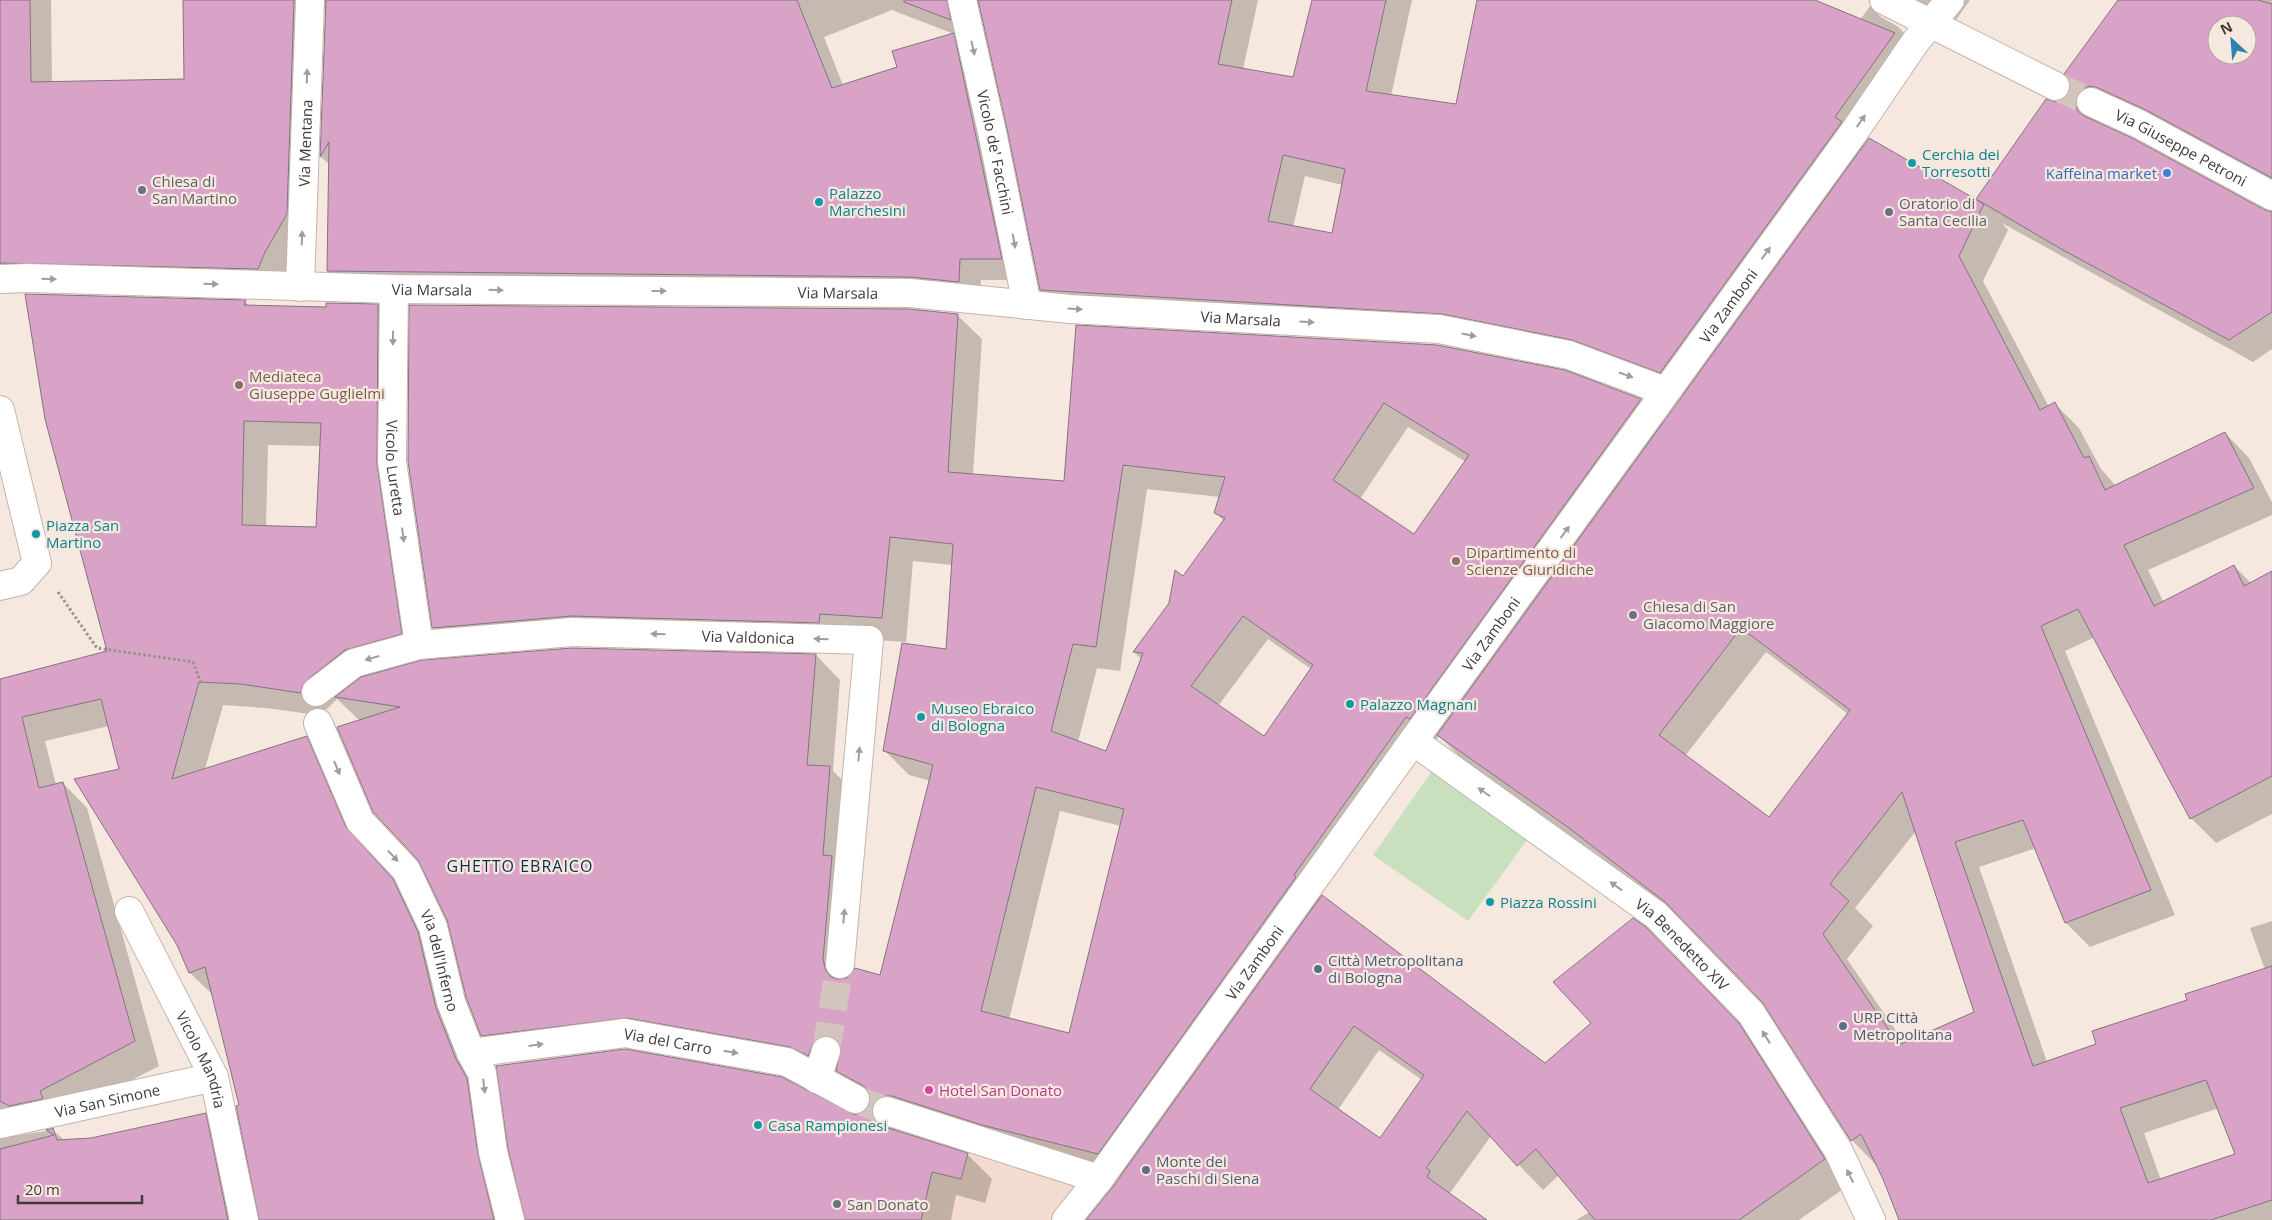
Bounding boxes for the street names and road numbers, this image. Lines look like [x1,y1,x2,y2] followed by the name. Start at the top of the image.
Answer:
[973,88,1018,216] street label: Vicolo de' Facchini
[293,99,317,187] street label: Via Mentana
[2112,105,2250,191] street label: Via Giuseppe Petroni
[1695,265,1762,347] street label: Via Zamboni
[391,279,472,300] street label: Via Marsala
[797,282,878,303] street label: Via Marsala
[1200,306,1282,330] street label: Via Marsala
[382,420,410,517] street label: Vicolo Luretta
[1457,593,1524,675] street label: Via Zamboni
[701,625,795,648] street label: Via Valdonica
[1632,894,1734,995] street label: Via Benedetto XIV
[416,906,464,1014] street label: Via dell'Inferno
[1221,921,1288,1004] street label: Via Zamboni
[172,1008,230,1110] street label: Vicolo Mandria
[622,1023,714,1058] street label: Via del Carro
[53,1079,162,1122] street label: Via San Simone

